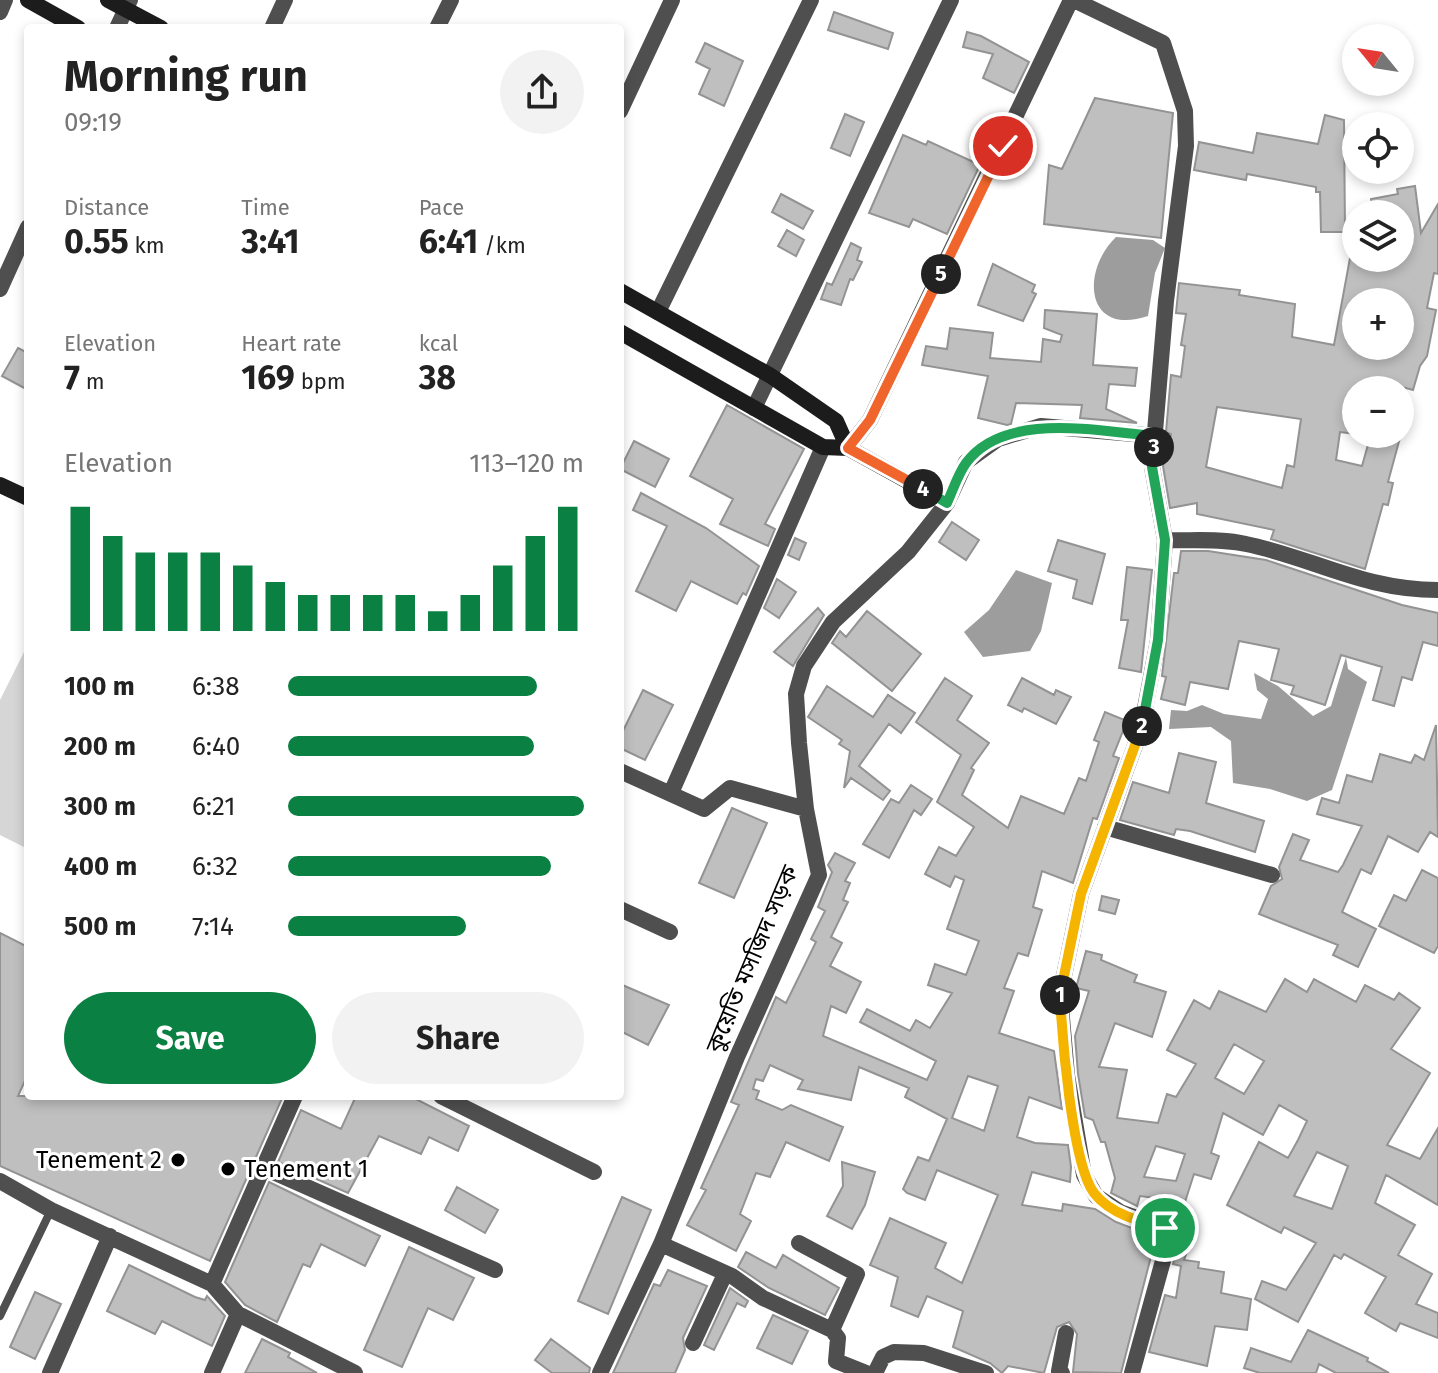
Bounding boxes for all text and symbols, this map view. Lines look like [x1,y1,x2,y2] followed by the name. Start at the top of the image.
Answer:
[1342,24,1414,96] north arrow
[1342,24,1414,448] map controls
[64,50,308,103] text: Morning run
[500,50,584,134] button: share
[64,107,122,138] text: 09:19
[969,112,1037,180] pin
[1342,112,1414,184] button: locate
[981,124,1025,168] icon: check
[64,194,149,221] text: Distance
[241,194,290,221] text: Time
[419,194,464,221] text: Pace
[1342,200,1414,272] button: layers
[64,221,129,262] text: 0.55
[241,221,300,262] text: 3:41
[419,221,478,262] text: 6:41
[129,232,165,259] text: km
[478,232,526,259] text: /km
[921,254,961,294] pin: 5
[935,260,947,287] text: 5
[1342,288,1414,360] button: +
[64,330,156,357] text: Elevation
[241,330,342,357] text: Heart rate
[419,330,458,357] text: kcal
[64,357,80,398] text: 7
[241,357,295,398] text: 169
[419,357,456,398] text: 38
[80,368,105,395] text: m
[295,368,346,395] text: bpm
[1342,376,1414,448] button: −
[1134,427,1174,467] pin: 3
[1148,433,1160,460] text: 3
[64,448,173,479] text: Elevation
[469,448,584,479] text: 113–120 m
[903,469,943,509] pin: 4
[917,475,929,502] text: 4
[64,671,135,702] text: 100 m
[192,671,240,702] text: 6:38
[1122,706,1162,746] pin: 2
[1136,712,1148,739] text: 2
[64,731,136,762] text: 200 m
[192,731,240,762] text: 6:40
[64,791,136,822] text: 300 m
[192,791,236,822] text: 6:21
[64,851,137,882] text: 400 m
[192,851,238,882] text: 6:32
[700,861,804,1058] street label: কুয়েতি মসজিদ সড়ক
[64,911,137,942] text: 500 m
[192,911,234,942] text: 7:14
[1040,975,1080,1015] pin: 1
[1055,981,1065,1008] text: 1
[64,992,316,1084] button: Save
[332,992,584,1084] button: Share
[36,1146,162,1174] place label: Tenement 2
[169,1151,187,1169] marker: Tenement 2
[244,1155,368,1183] place label: Tenement 1
[219,1160,237,1178] marker: Tenement 1
[1131,1194,1199,1262] pin
[1143,1206,1187,1250] icon: arrive

